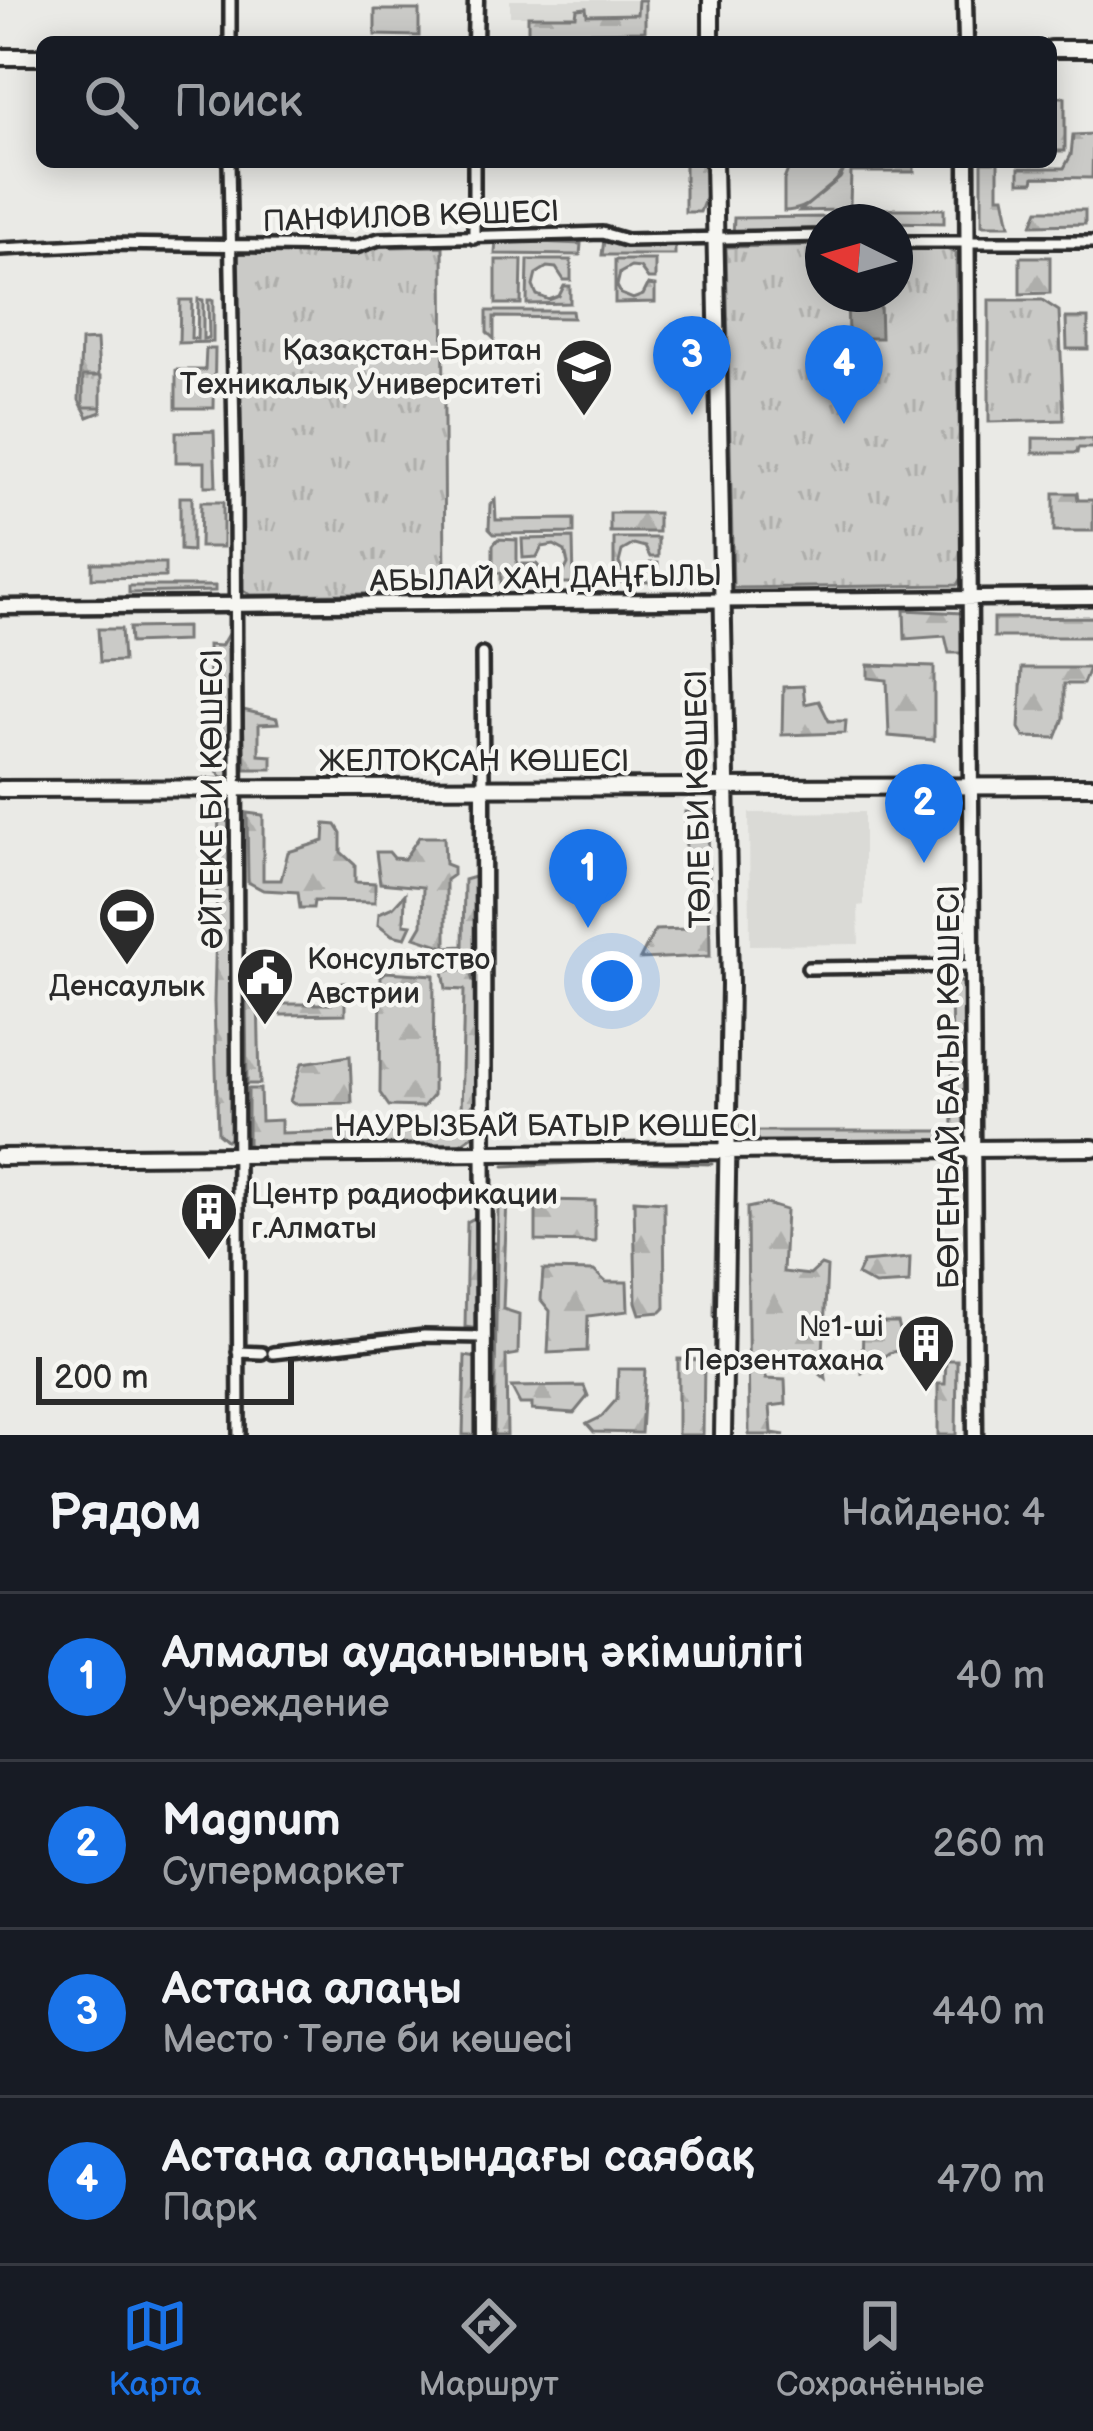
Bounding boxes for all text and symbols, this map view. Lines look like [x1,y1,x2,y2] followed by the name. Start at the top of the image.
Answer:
[36,36,1057,168] search box
[78,69,144,135] icon: search
[174,75,302,130] text: Поиск
[262,194,560,240] street label: ПАНФИЛОВ КӨШЕСІ
[805,204,913,312] north arrow
[653,316,731,415] pin: 3
[805,325,883,424] pin: 4
[180,333,542,403] place label: Қазақстан-Британ Техникалық Университеті
[553,336,615,418] school or university icon: Қазақстан-Британ Техникалық Университеті
[369,558,722,600] street label: АБЫЛАЙ ХАН ДАҢҒЫЛЫ
[195,649,231,949] street label: ӘЙТЕКЕ БИ КӨШЕСІ
[679,670,719,928] street label: ТӨЛЕ БИ КӨШЕСІ
[319,744,629,780] street label: ЖЕЛТОҚСАН КӨШЕСІ
[885,764,963,863] pin: 2
[549,829,627,928] pin: 1
[96,885,158,967] sports icon: Денсаулык
[932,885,968,1289] street label: БӨГЕНБАЙ БАТЫР КӨШЕСІ
[306,942,490,1012] place label: Консультство Австрии
[234,945,296,1027] public building icon: Консультство Австрии
[582,951,642,1011] your location
[49,969,205,1005] place label: Денсаулык
[334,1109,758,1145] street label: НАУРЫЗБАЙ БАТЫР КӨШЕСІ
[251,1177,558,1247] place label: Центр радиофикации г.Алматы
[178,1180,240,1262] building icon: Центр радиофикации г.Алматы
[683,1309,884,1379] place label: №1-ші Перзентахана
[895,1312,957,1394] building icon: №1-ші Перзентахана
[36,1351,294,1404] scale bar
[54,1358,148,1398] text: 200 m
[48,1483,202,1544] text: Рядом
[841,1490,1045,1537] text: Найдено: 4
[162,1626,804,1681] text: Алмалы ауданының әкімшілігі
[79,1653,95,1700] text: 1
[955,1653,1045,1700] text: 40 m
[162,1681,390,1728] text: Учреждение
[162,1794,341,1849] text: Magnum
[75,1821,99,1868] text: 2
[932,1821,1045,1868] text: 260 m
[162,1849,404,1896] text: Супермаркет
[162,1962,462,2017] text: Астана алаңы
[76,1989,98,2036] text: 3
[932,1989,1045,2036] text: 440 m
[162,2017,573,2064] text: Место · Төле би көшесі
[162,2130,754,2185] text: Астана алаңындағы саябақ
[76,2157,98,2204] text: 4
[936,2157,1045,2204] text: 470 m
[162,2185,257,2232] text: Парк
[109,2293,201,2405] tab: Карта
[419,2293,559,2405] tab: Маршрут
[776,2293,984,2405] tab: Сохранённые

